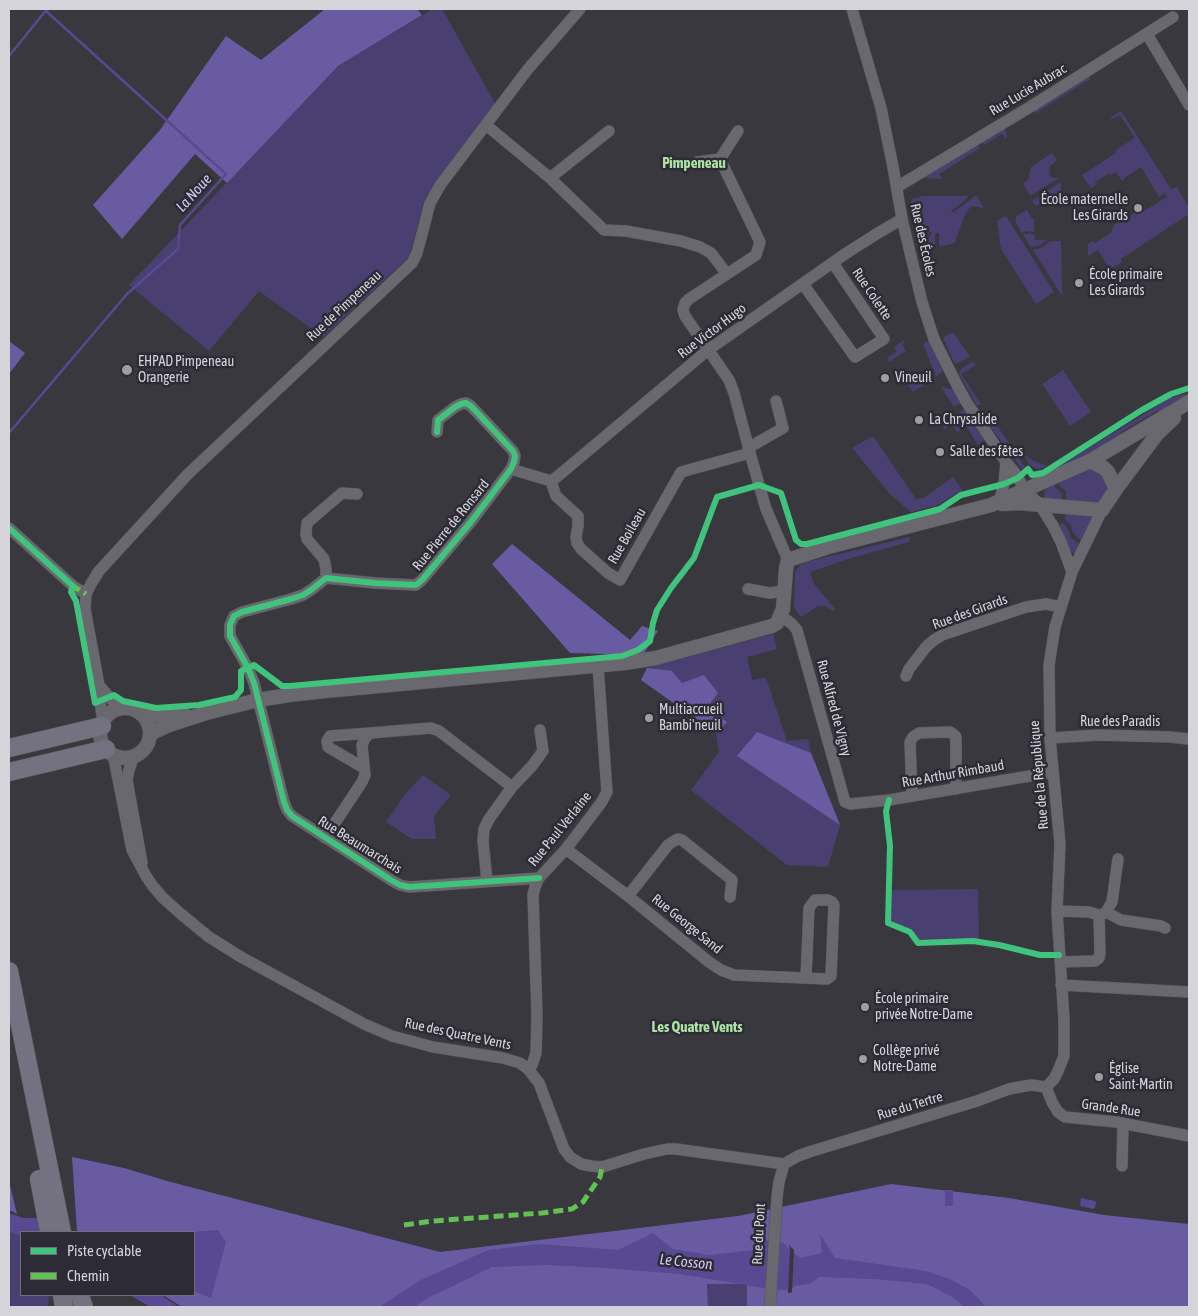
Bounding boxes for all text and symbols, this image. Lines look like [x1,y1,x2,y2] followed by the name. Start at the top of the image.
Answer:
[987,60,1069,120] street label: Rue Lucie Aubrac
[662,154,726,172] district label: Pimpeneau
[172,170,216,216] water label: La Noue
[1041,192,1128,224] place label: École maternelle Les Girards
[906,202,940,278] street label: Rue des Écoles
[1132,202,1144,214] marker: École maternelle Les Girards
[849,265,895,323] street label: Rue Colette
[303,267,385,345] street label: Rue de Pimpeneau
[1089,267,1163,300] place label: École primaire Les Girards
[1073,277,1085,289] marker: École primaire Les Girards
[675,300,749,362] street label: Rue Victor Hugo
[138,354,234,387] place label: EHPAD Pimpeneau Orangerie
[120,363,134,377] marker: EHPAD Pimpeneau Orangerie
[895,370,932,386] place label: Vineuil
[879,372,891,384] marker: Vineuil
[929,412,997,428] place label: La Chrysalide
[913,414,925,426] marker: La Chrysalide
[950,444,1023,460] place label: Salle des fêtes
[934,446,946,458] marker: Salle des fêtes
[409,476,493,574] street label: Rue Pierre de Ronsard
[604,505,650,567] street label: Rue Boileau
[930,591,1010,633] street label: Rue des Girards
[813,658,855,758] street label: Rue Alfred de Vigny
[659,702,723,734] place label: Multiaccueil Bambi'neuil
[643,712,655,724] marker: Multiaccueil Bambi'neuil
[1080,714,1160,730] street label: Rue des Paradis
[1026,720,1052,830] street label: Rue de la République
[901,757,1005,791] street label: Rue Arthur Rimbaud
[525,788,595,870] street label: Rue Paul Verlaine
[315,813,405,877] street label: Rue Beaumarchais
[648,890,726,958] street label: Rue George Sand
[875,991,973,1024] place label: École primaire privée Notre-Dame
[859,1001,871,1013] marker: École primaire privée Notre-Dame
[403,1015,513,1053] street label: Rue des Quatre Vents
[651,1018,743,1036] district label: Les Quatre Vents
[873,1043,939,1076] place label: Collège privé Notre-Dame
[857,1053,869,1065] marker: Collège privé Notre-Dame
[1109,1061,1173,1094] place label: Église Saint-Martin
[1093,1071,1105,1083] marker: Église Saint-Martin
[875,1088,945,1124] street label: Rue du Tertre
[1080,1096,1142,1120] street label: Grande Rue
[749,1203,769,1265] street label: Rue du Pont
[20,1231,195,1296] legend
[67,1242,142,1259] text: Piste cyclable
[659,1250,713,1274] water label: Le Cosson
[67,1267,109,1284] text: Chemin

